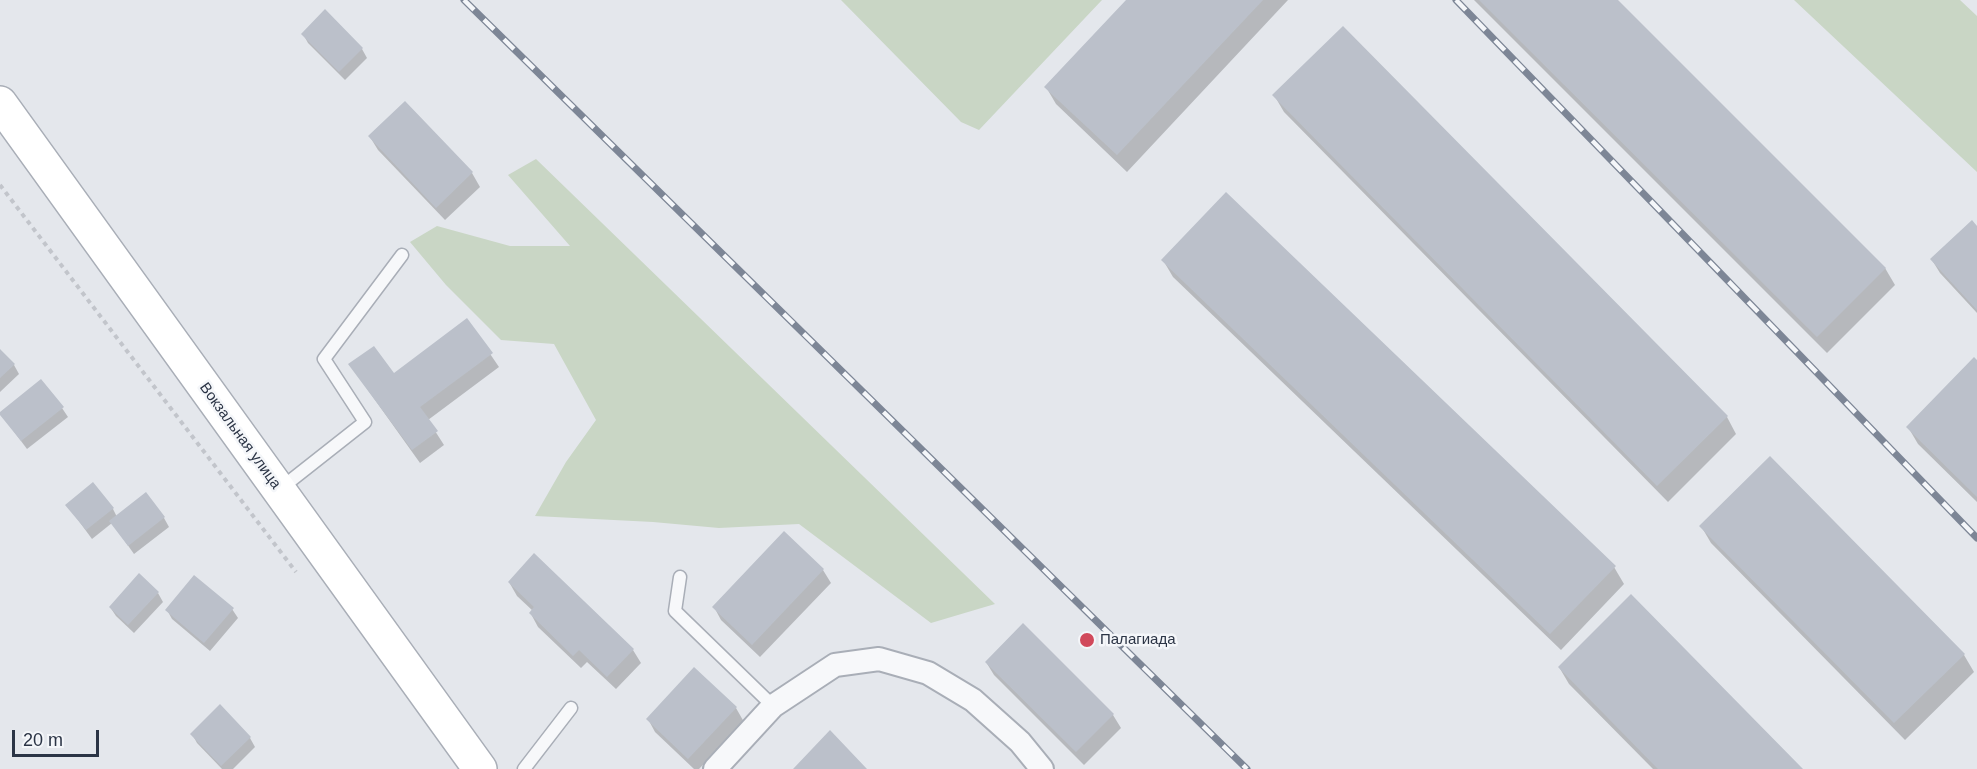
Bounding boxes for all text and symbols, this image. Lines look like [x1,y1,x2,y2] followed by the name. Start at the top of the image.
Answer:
[195,379,285,493] street label: Вокзальная улица
[1078,631,1096,649] marker: Палагиада
[1100,631,1176,649] place label: Палагиада
[15,718,102,756] scale bar
[23,730,63,750] text: 20 m

